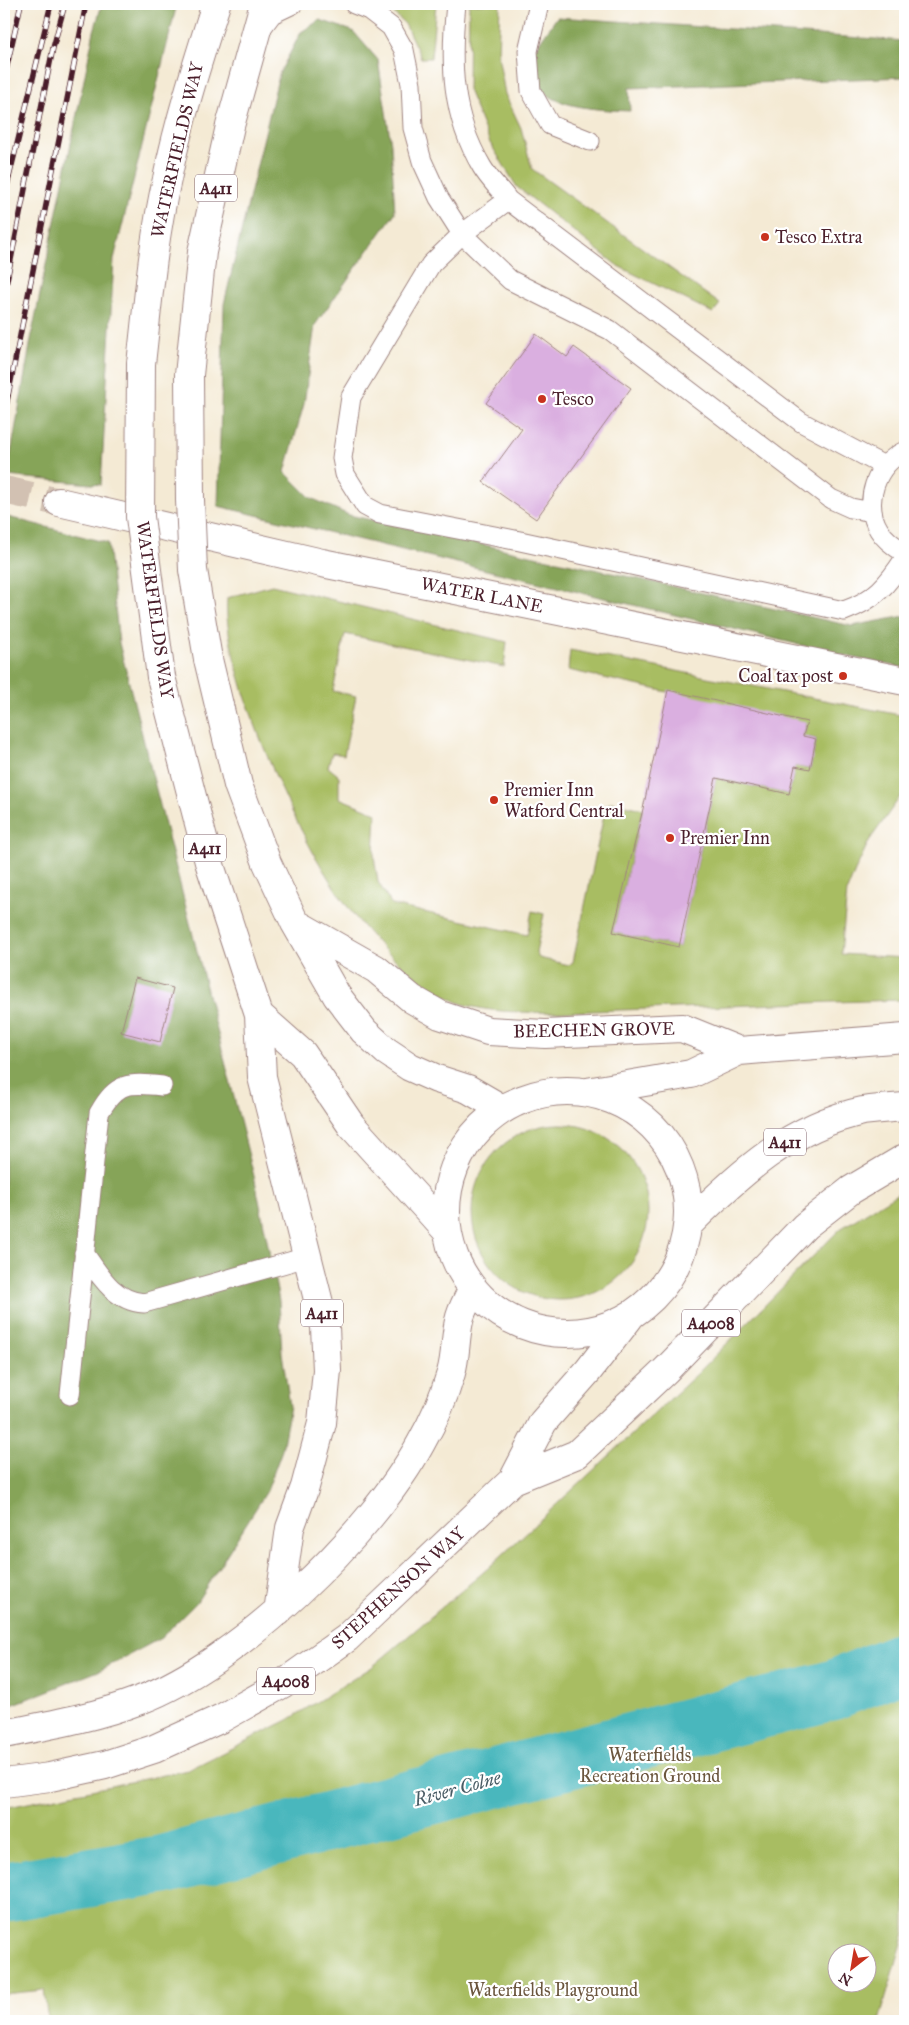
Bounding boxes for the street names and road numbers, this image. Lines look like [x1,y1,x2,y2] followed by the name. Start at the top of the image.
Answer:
[146,60,208,240] street label: WATERFIELDS WAY
[195,174,237,202] road number: A411
[132,520,178,701] street label: WATERFIELDS WAY
[419,572,545,618] street label: WATER LANE
[184,834,226,861] road number: A411
[513,1018,675,1042] street label: BEECHEN GROVE
[764,1128,806,1156] road number: A411
[301,1300,343,1326] road number: A411
[682,1310,740,1336] road number: A4008
[327,1522,470,1654] street label: STEPHENSON WAY
[257,1668,315,1694] road number: A4008

